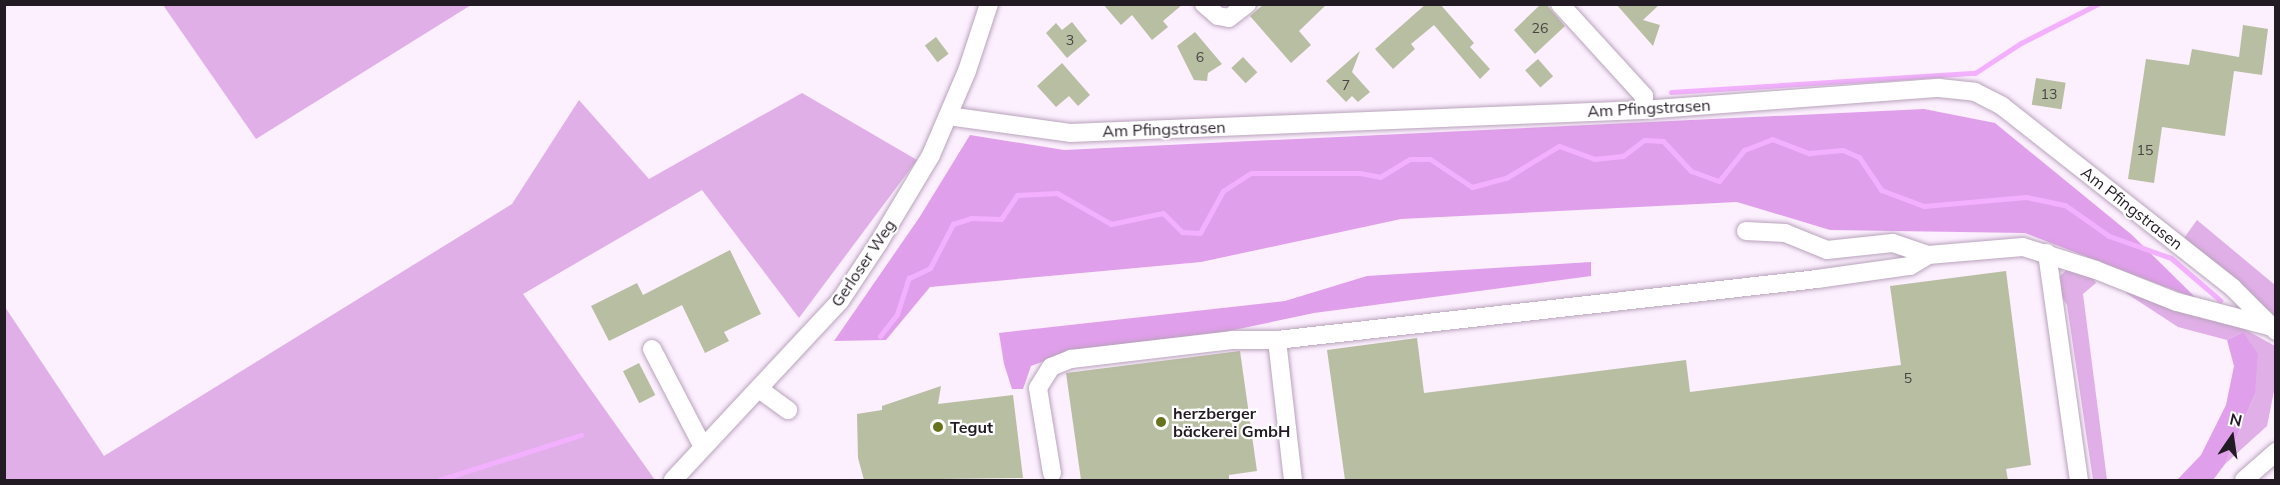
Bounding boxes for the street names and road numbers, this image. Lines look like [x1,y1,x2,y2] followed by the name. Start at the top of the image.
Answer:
[1587,95,1711,121] street label: Am Pfingstrasen
[1102,117,1226,141] street label: Am Pfingstrasen
[2077,162,2187,254] street label: Am Pfingstrasen
[827,216,899,310] street label: Gerloser Weg

